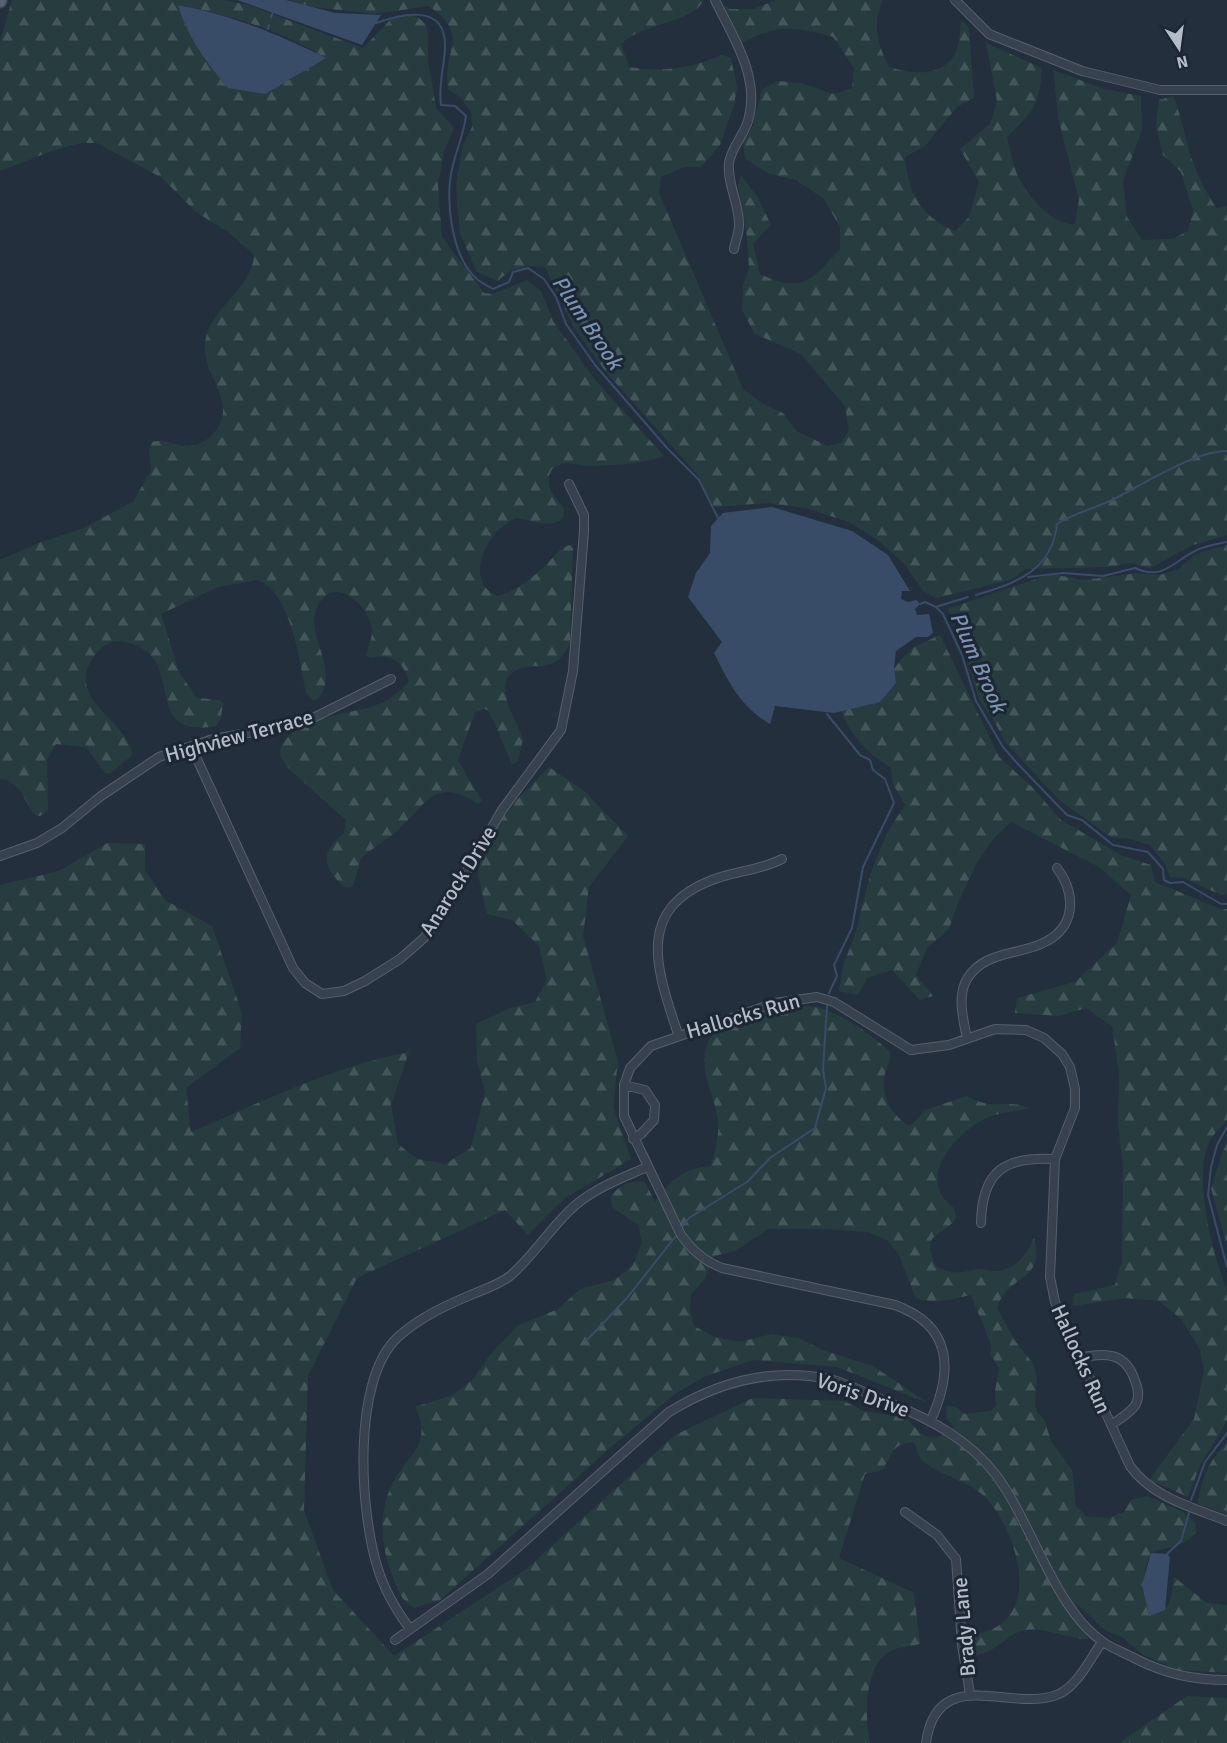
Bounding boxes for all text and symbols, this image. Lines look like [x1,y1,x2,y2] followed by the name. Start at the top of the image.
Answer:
[1149,18,1209,78] north arrow
[1174,51,1190,73] text: N
[546,270,630,376] water label: Plum Brook
[944,608,1014,719] water label: Plum Brook
[162,704,316,768] street label: Highview Terrace
[414,821,502,941] street label: Anarock Drive
[683,987,803,1045] street label: Hallocks Run
[1045,1300,1117,1418] street label: Hallocks Run
[813,1367,913,1423] street label: Voris Drive
[947,1576,981,1678] street label: Brady Lane

